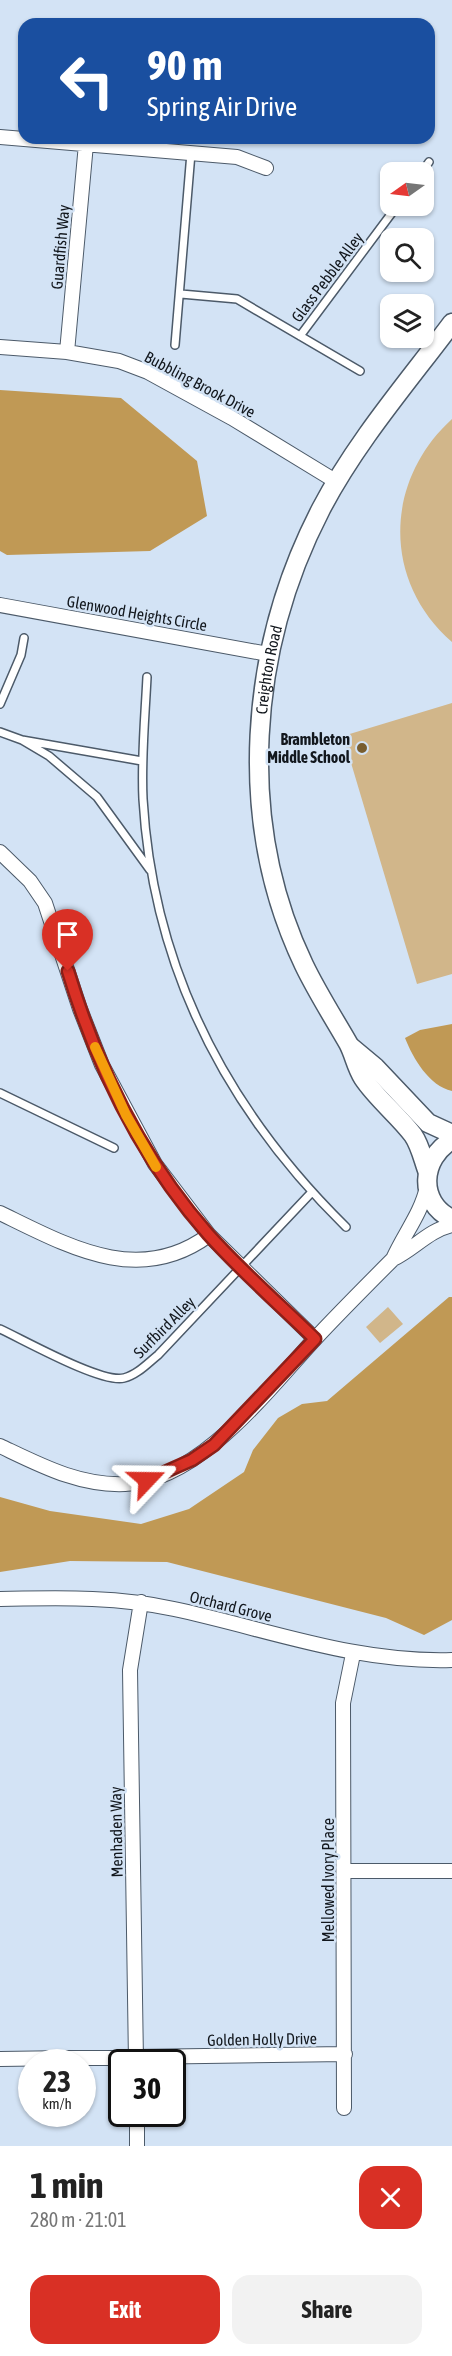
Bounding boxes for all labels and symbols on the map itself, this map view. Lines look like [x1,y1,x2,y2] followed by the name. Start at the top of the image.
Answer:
[380,162,434,216] north arrow
[47,204,74,290] street label: Guardfish Way
[288,228,367,326] street label: Glass Pebble Alley
[141,347,258,422] street label: Bubbling Brook Drive
[65,592,208,635] street label: Glenwood Heights Circle
[252,623,285,715] street label: Creighton Road
[267,730,351,766] place label: Brambleton Middle School
[355,741,369,755] marker: Brambleton Middle School
[42,909,93,971] pin
[130,1292,199,1362] street label: Surfbird Alley
[115,1448,179,1512] position arrow
[188,1587,274,1625] street label: Orchard Grove
[106,1786,127,1878] street label: Menhaden Way
[319,1818,338,1942] street label: Mellowed Ivory Place
[207,2029,317,2050] street label: Golden Holly Drive
[108,2049,186,2127] speed limit sign: 30

